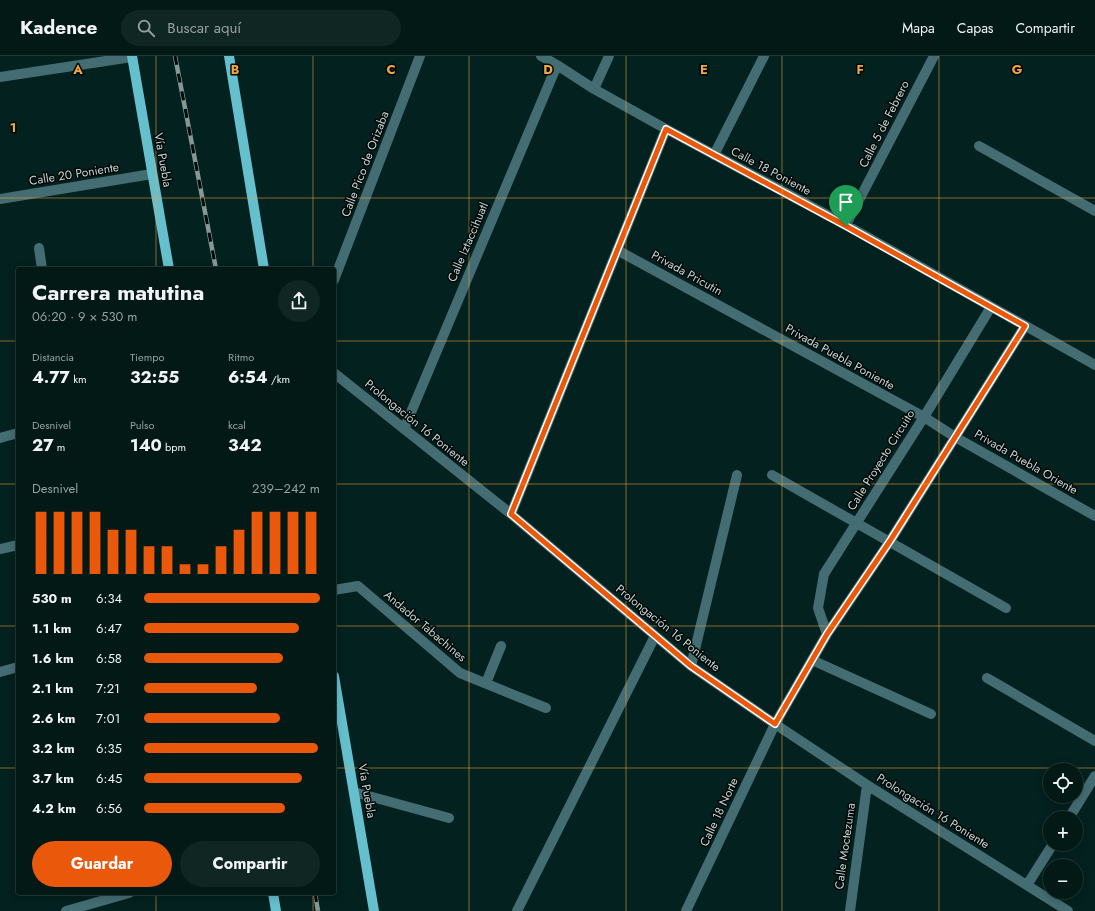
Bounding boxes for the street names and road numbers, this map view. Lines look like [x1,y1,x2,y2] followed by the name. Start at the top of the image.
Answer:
[854,77,914,171] street label: Calle 5 de Febrero
[337,108,394,220] street label: Calle Pico de Orizaba
[149,132,177,189] street label: Vía Puebla
[728,142,814,200] street label: Calle 18 Poniente
[28,158,120,190] street label: Calle 20 Poniente
[443,199,493,285] street label: Calle Iztaccihuatl
[648,246,726,300] street label: Privada Pricutin
[782,319,898,395] street label: Privada Puebla Poniente
[361,375,473,471] street label: Prolongación 16 Poniente
[843,406,920,514] street label: Calle Proyecto Circuito
[971,425,1081,499] street label: Privada Puebla Oriente
[612,580,724,676] street label: Prolongación 16 Poniente
[380,586,470,666] street label: Andador Tabachines
[353,763,381,820] street label: Vía Puebla
[873,769,993,853] street label: Prolongación 16 Poniente
[695,775,743,849] street label: Calle 18 Norte
[830,801,860,890] street label: Calle Moctezuma

